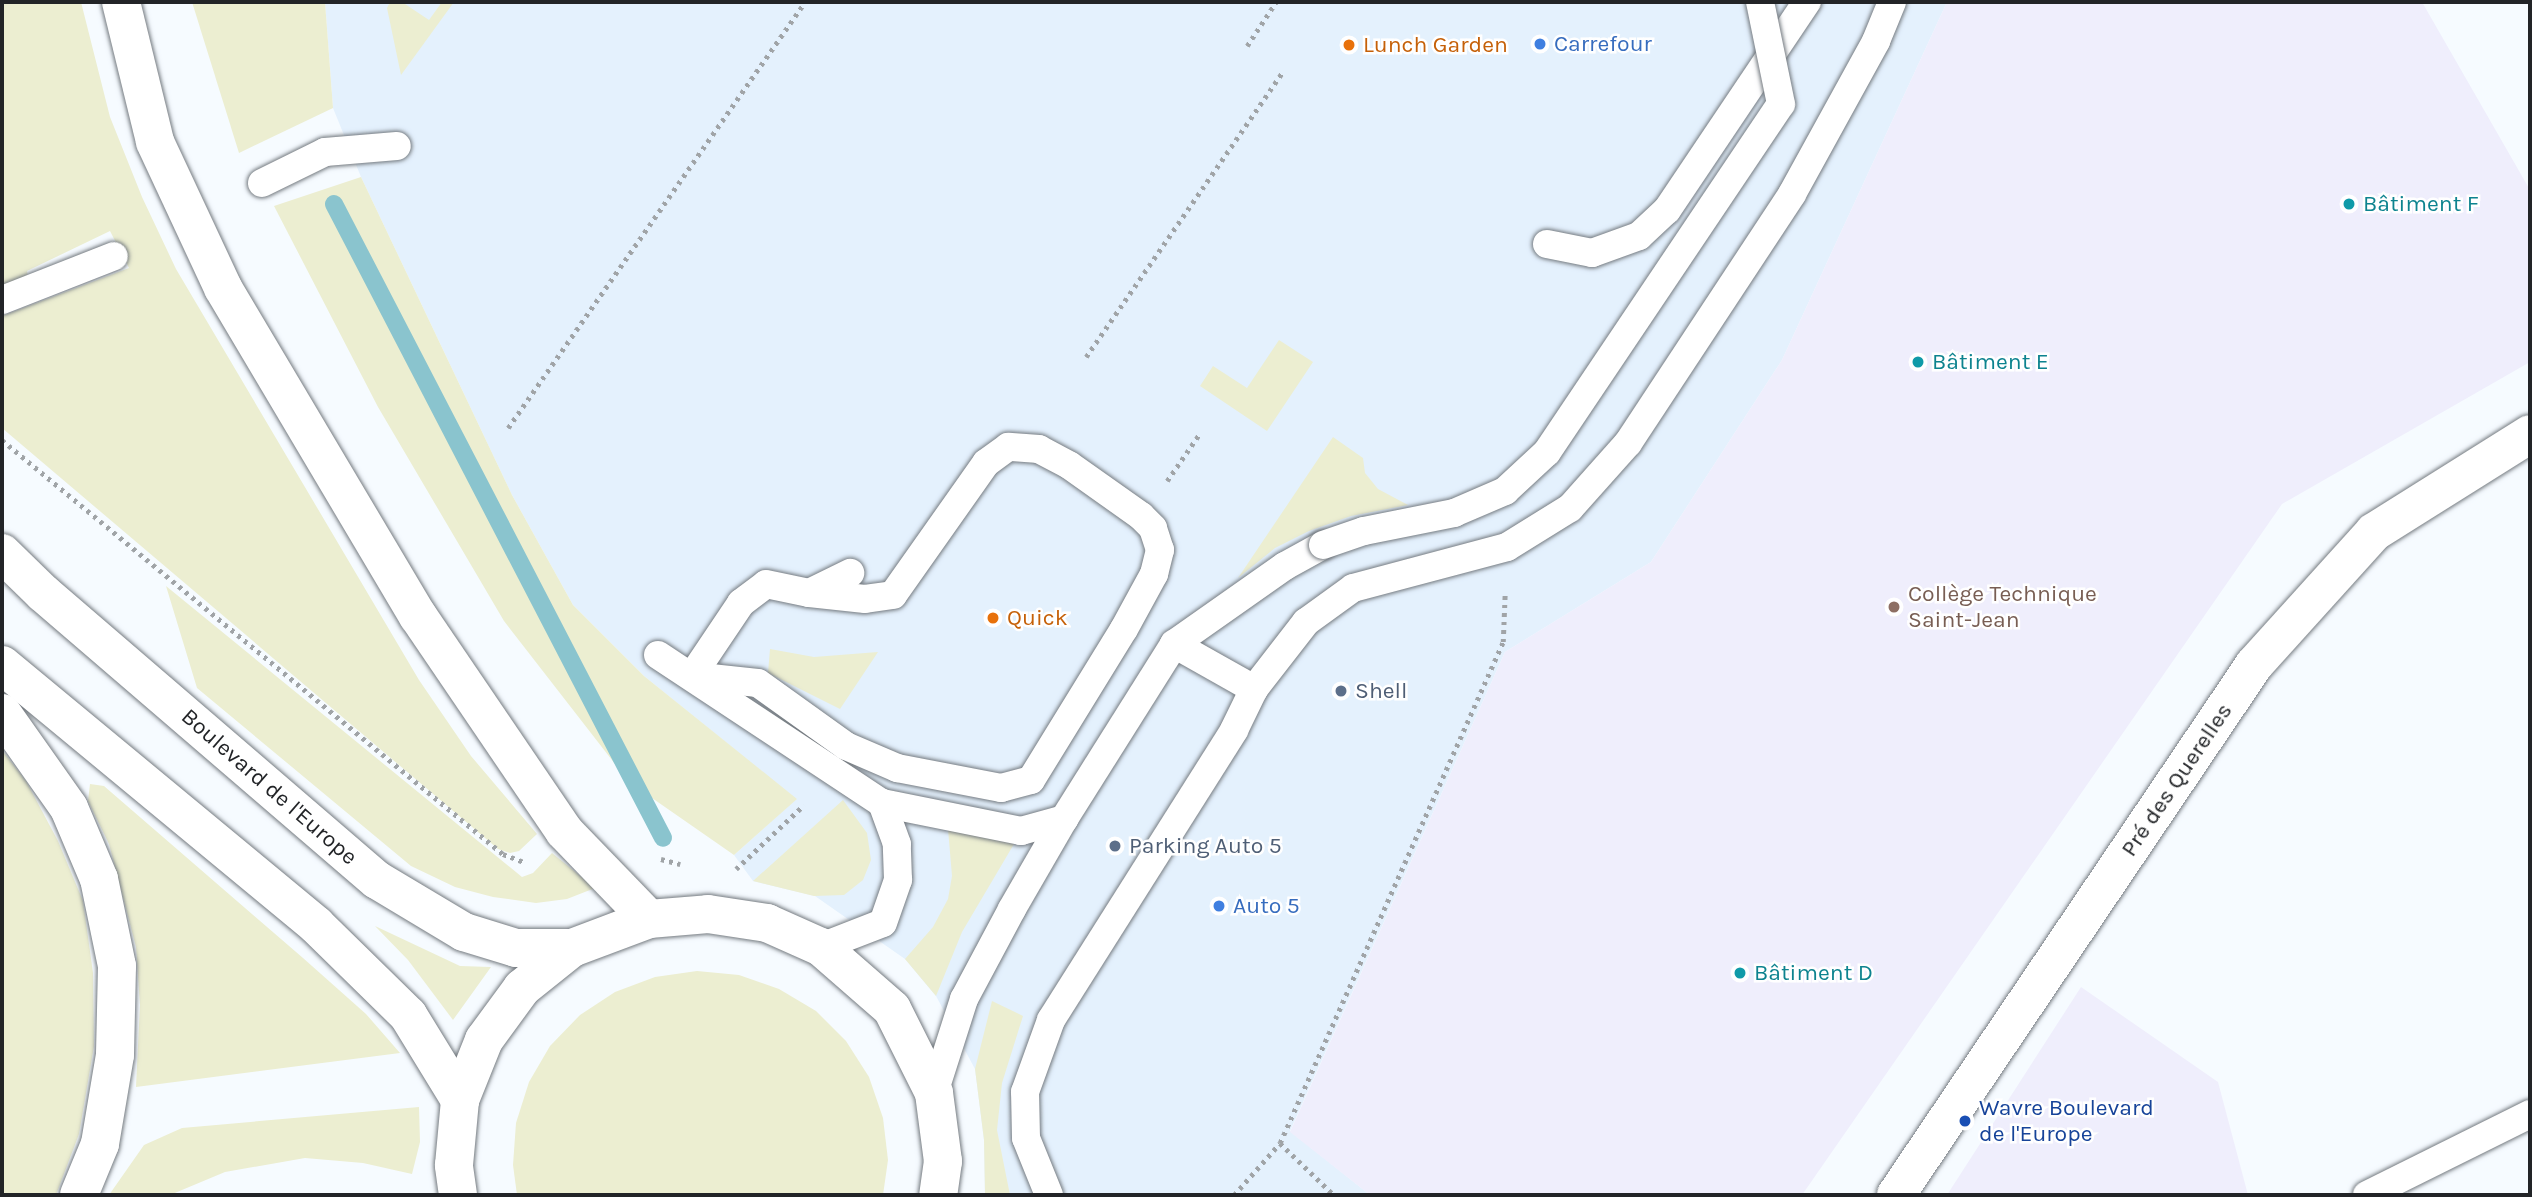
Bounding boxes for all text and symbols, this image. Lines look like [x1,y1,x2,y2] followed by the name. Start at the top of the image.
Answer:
[1554,30,1652,58] place label: Carrefour
[1363,31,1508,59] place label: Lunch Garden
[1532,36,1548,52] marker: Carrefour
[1341,37,1357,53] marker: Lunch Garden
[2363,190,2479,218] place label: Bâtiment F
[2341,196,2357,212] marker: Bâtiment F
[1932,348,2049,376] place label: Bâtiment E
[1910,354,1926,370] marker: Bâtiment E
[1908,580,2097,634] place label: Collège Technique Saint-Jean
[1886,599,1902,615] marker: Collège Technique Saint-Jean
[1007,604,1068,632] place label: Quick
[985,610,1001,626] marker: Quick
[1355,677,1407,705] place label: Shell
[1333,683,1349,699] marker: Shell
[2116,698,2238,862] street label: Pré des Querelles
[175,703,363,871] street label: Boulevard de l'Europe
[1129,832,1282,860] place label: Parking Auto 5
[1107,838,1123,854] marker: Parking Auto 5
[1233,892,1300,920] place label: Auto 5
[1211,898,1227,914] marker: Auto 5
[1754,959,1873,987] place label: Bâtiment D
[1732,965,1748,981] marker: Bâtiment D
[1979,1094,2154,1148] place label: Wavre Boulevard de l'Europe
[1957,1113,1973,1129] marker: Wavre Boulevard de l'Europe

